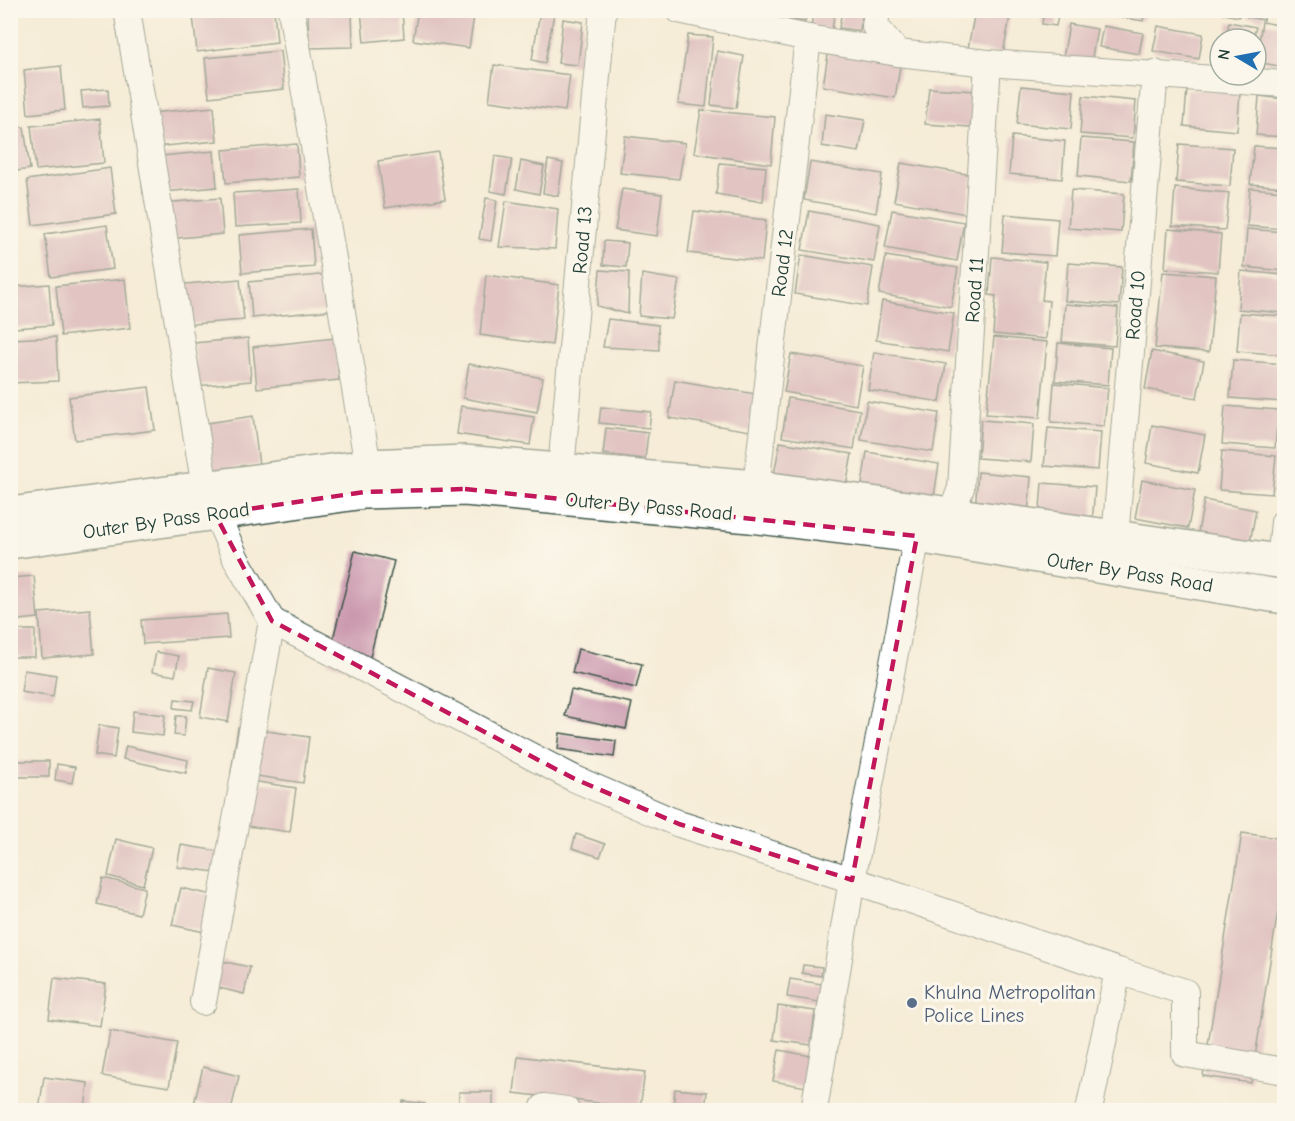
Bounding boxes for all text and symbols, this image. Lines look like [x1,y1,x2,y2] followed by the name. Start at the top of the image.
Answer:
[1208,27,1268,87] north arrow
[1214,48,1234,61] text: N
[568,205,597,275] street label: Road 13
[767,228,798,298] street label: Road 12
[961,256,988,324] street label: Road 11
[1121,269,1150,341] street label: Road 10
[564,488,734,525] street label: Outer By Pass Road
[81,497,251,544] street label: Outer By Pass Road
[1045,548,1215,597] street label: Outer By Pass Road
[924,981,1096,1027] place label: Khulna Metropolitan Police Lines
[905,996,919,1010] marker: Khulna Metropolitan Police Lines

